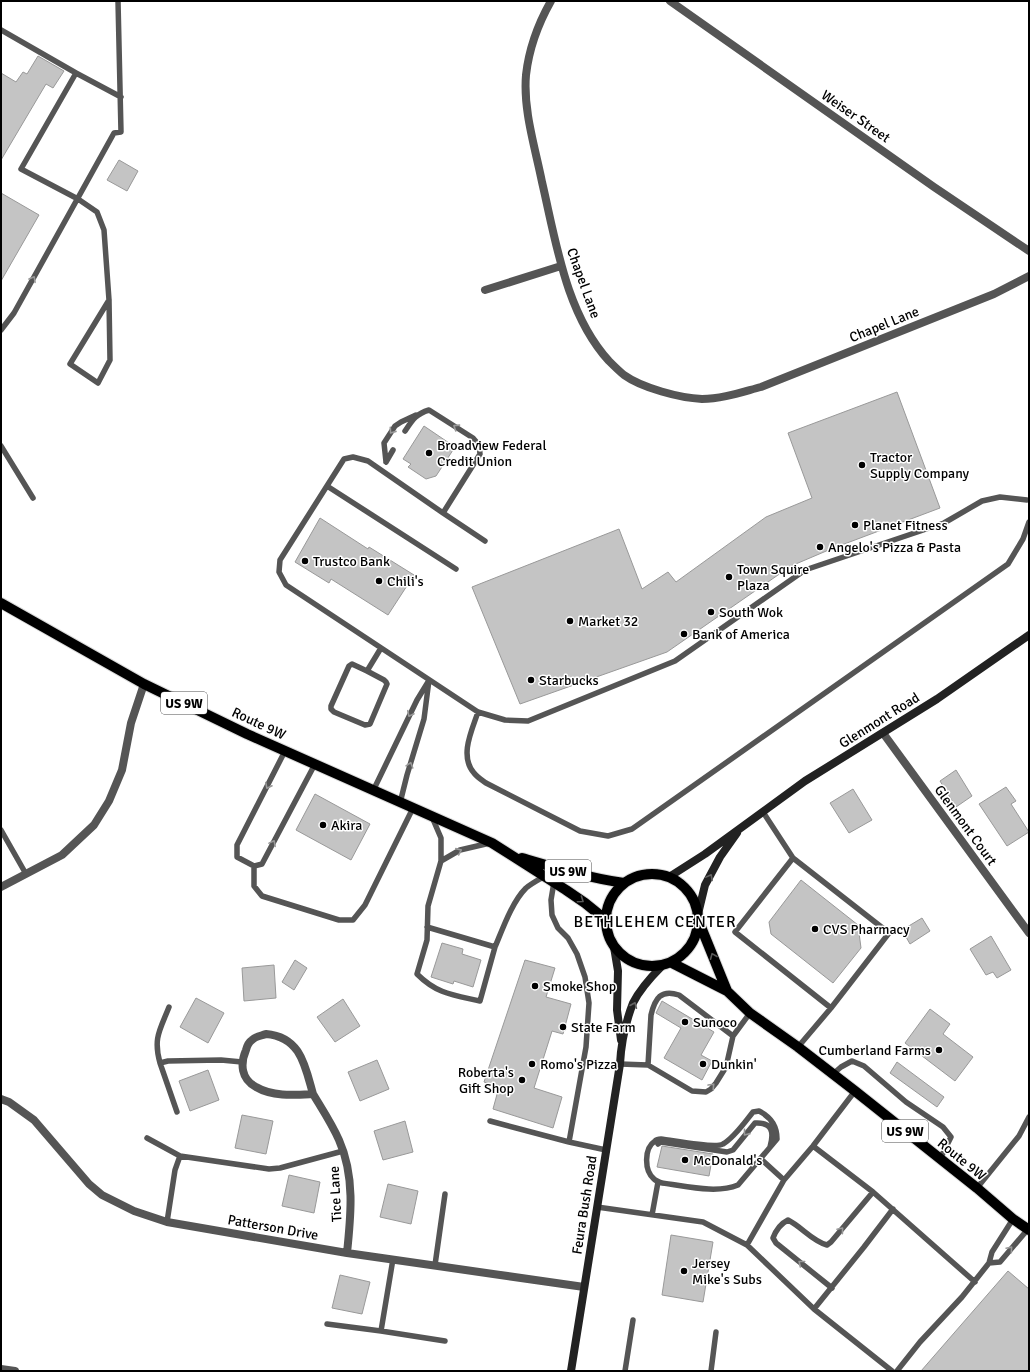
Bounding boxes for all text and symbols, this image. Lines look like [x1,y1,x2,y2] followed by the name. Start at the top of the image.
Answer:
[818,87,893,146] street label: Weiser Street
[563,246,604,321] street label: Chapel Lane
[29,276,36,283] one-way arrow
[847,303,922,346] street label: Chapel Lane
[453,424,460,432] one-way arrow
[389,427,397,434] one-way arrow
[437,437,547,470] place label: Broadview Federal Credit Union
[424,448,434,458] marker: Broadview Federal Credit Union
[870,449,970,482] place label: Tractor Supply Company
[857,460,867,470] marker: Tractor Supply Company
[863,517,948,534] place label: Planet Fitness
[850,520,860,530] marker: Planet Fitness
[828,539,961,556] place label: Angelo's Pizza & Pasta
[815,542,825,552] marker: Angelo's Pizza & Pasta
[313,553,390,570] place label: Trustco Bank
[300,556,310,566] marker: Trustco Bank
[737,561,809,594] place label: Town Squire Plaza
[724,572,734,582] marker: Town Squire Plaza
[387,573,424,590] place label: Chili's
[374,576,384,586] marker: Chili's
[719,604,783,621] place label: South Wok
[706,607,716,617] marker: South Wok
[578,613,638,630] place label: Market 32
[565,616,575,626] marker: Market 32
[692,626,790,643] place label: Bank of America
[679,629,689,639] marker: Bank of America
[539,672,599,689] place label: Starbucks
[526,675,536,685] marker: Starbucks
[836,689,923,752] street label: Glenmont Road
[161,692,207,714] road number: US 9W
[229,704,289,743] street label: Route 9W
[407,710,415,717] one-way arrow
[405,762,414,769] one-way arrow
[265,781,272,789] one-way arrow
[931,782,1001,869] street label: Glenmont Court
[331,817,362,834] place label: Akira
[318,820,328,830] marker: Akira
[268,840,276,847] one-way arrow
[454,848,462,856] one-way arrow
[545,860,591,882] road number: US 9W
[705,874,712,881] one-way arrow
[576,895,583,902] one-way arrow
[573,912,737,932] district label: BETHLEHEM CENTER
[823,921,910,938] place label: CVS Pharmacy
[810,924,820,934] marker: CVS Pharmacy
[710,953,718,960] one-way arrow
[543,978,616,995] place label: Smoke Shop
[530,981,540,991] marker: Smoke Shop
[629,1002,637,1009] one-way arrow
[693,1014,737,1031] place label: Sunoco
[680,1017,690,1027] marker: Sunoco
[571,1019,636,1036] place label: State Farm
[558,1022,568,1032] marker: State Farm
[819,1042,931,1059] place label: Cumberland Farms
[934,1045,944,1055] marker: Cumberland Farms
[540,1056,617,1073] place label: Romo's Pizza
[711,1056,757,1073] place label: Dunkin'
[527,1059,537,1069] marker: Romo's Pizza
[698,1059,708,1069] marker: Dunkin'
[458,1064,514,1097] place label: Roberta's Gift Shop
[517,1075,527,1085] marker: Roberta's Gift Shop
[708,1083,715,1091] one-way arrow
[882,1120,928,1142] road number: US 9W
[744,1129,751,1136] one-way arrow
[934,1135,989,1184] street label: Route 9W
[693,1152,762,1169] place label: McDonald's
[568,1155,601,1256] street label: Feura Bush Road
[680,1155,690,1165] marker: McDonald's
[326,1165,345,1222] street label: Tice Lane
[226,1211,320,1244] street label: Patterson Drive
[836,1227,843,1235] one-way arrow
[1006,1247,1013,1254] one-way arrow
[692,1255,762,1288] place label: Jersey Mike's Subs
[799,1261,806,1268] one-way arrow
[679,1266,689,1276] marker: Jersey Mike's Subs

